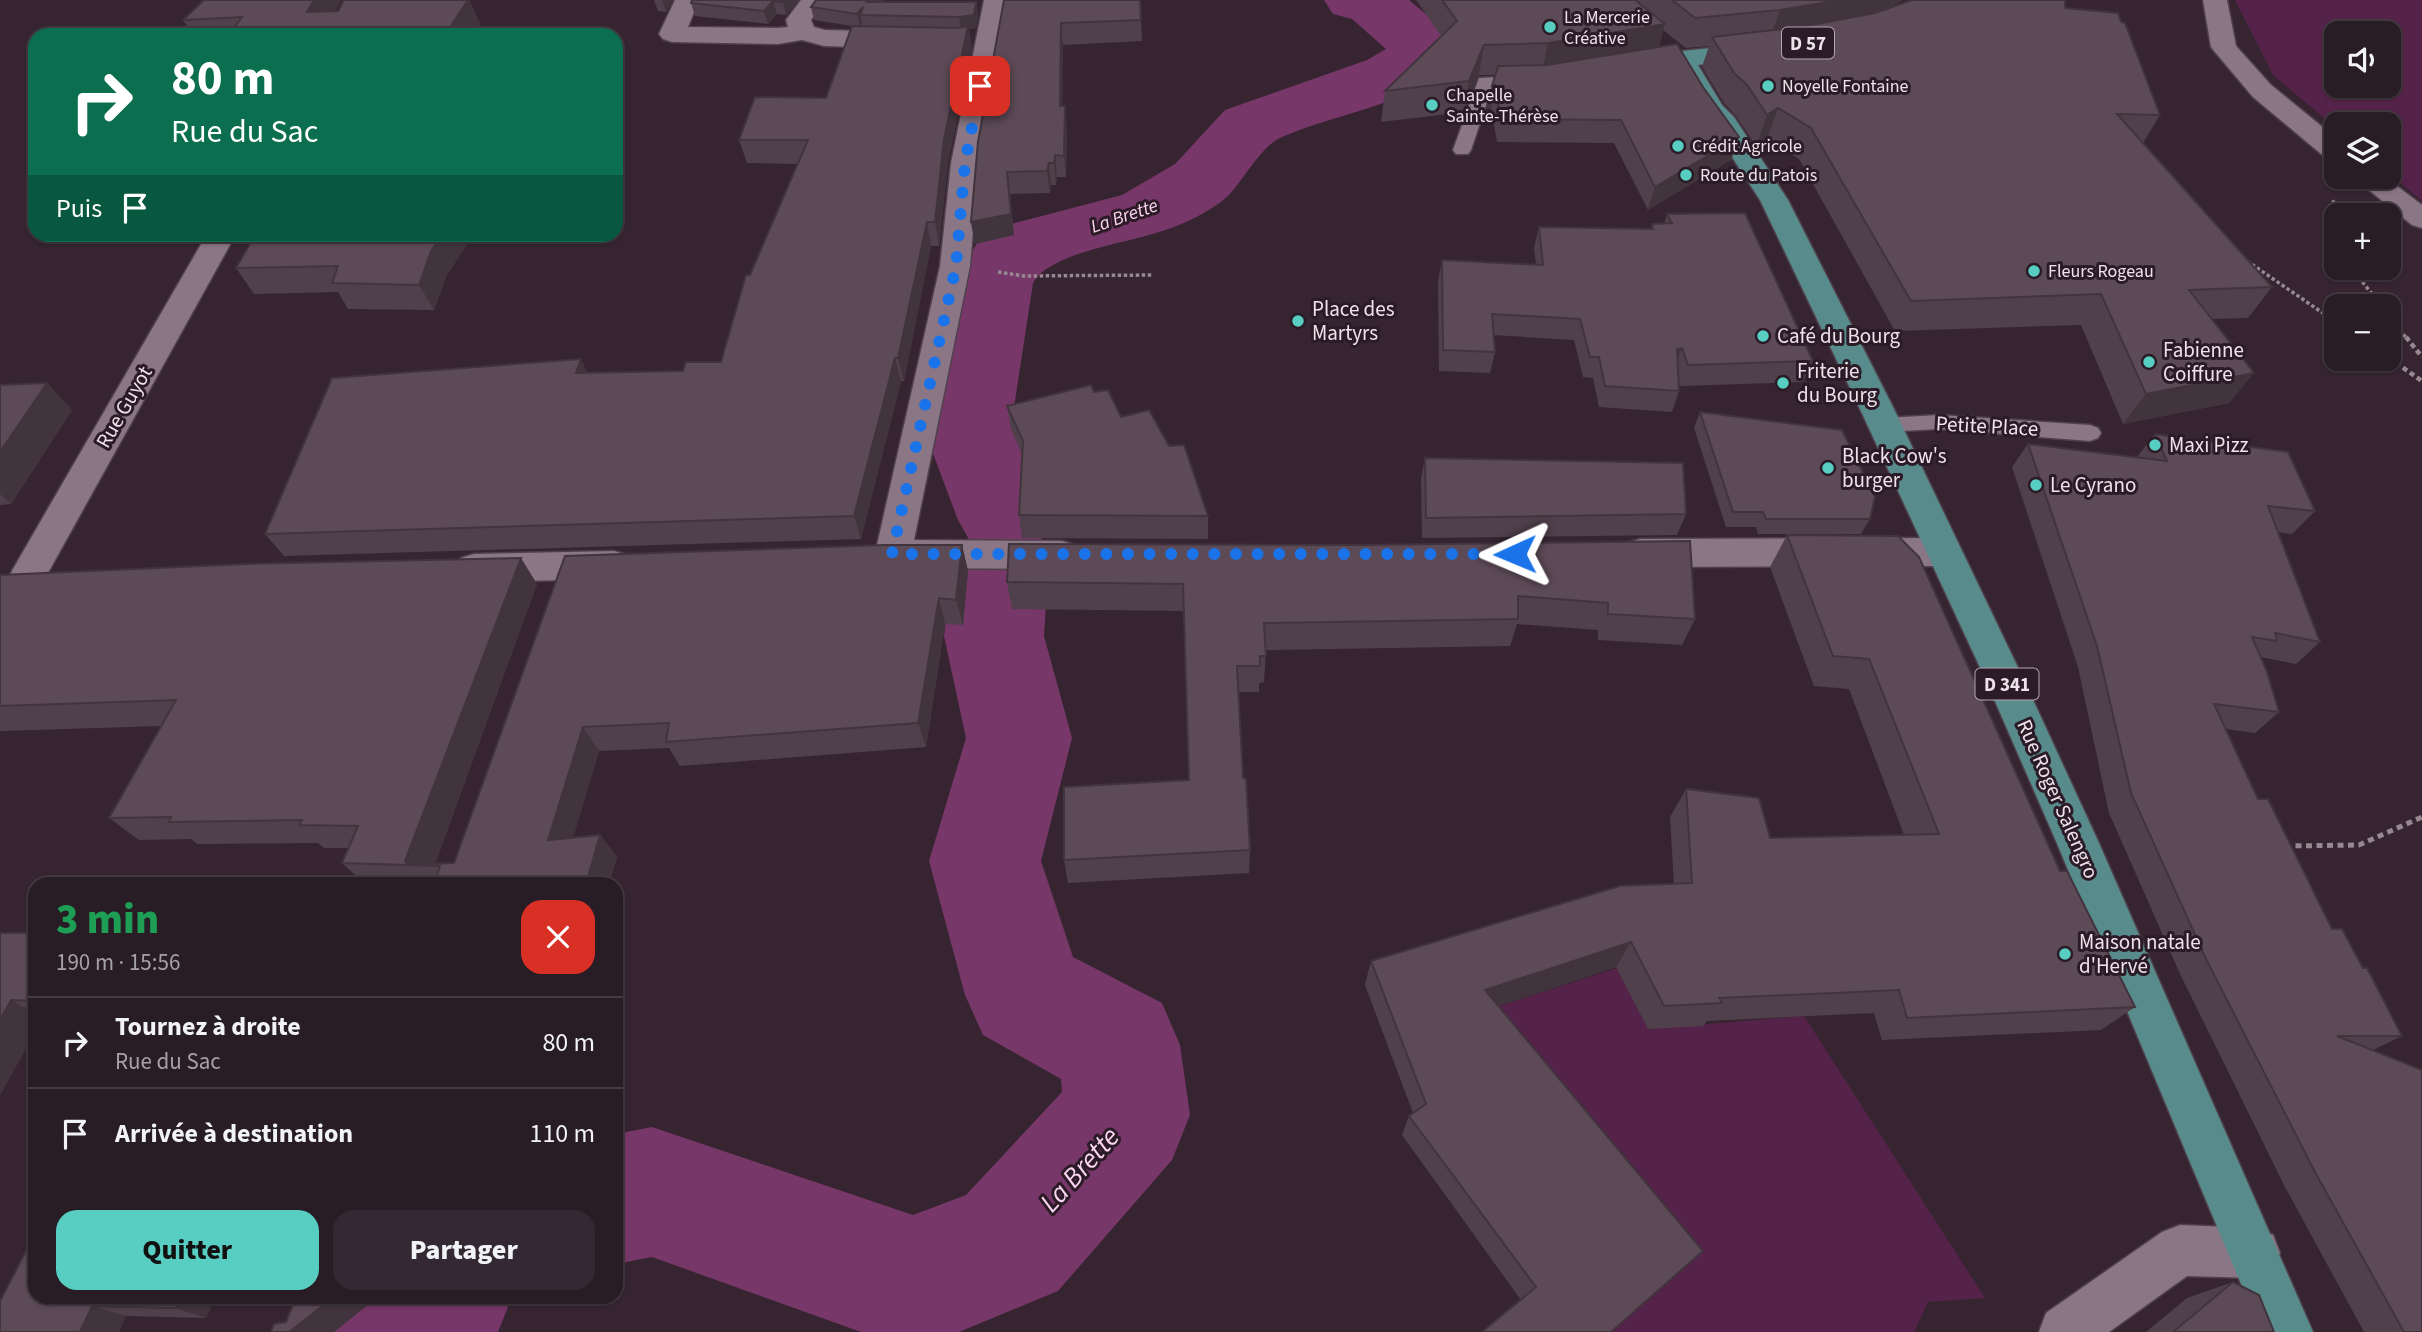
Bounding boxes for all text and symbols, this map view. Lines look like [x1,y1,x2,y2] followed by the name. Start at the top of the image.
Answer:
[1564,5,1650,51] place label: La Mercerie Créative
[1542,19,1558,35] marker: La Mercerie Créative
[2324,21,2401,371] map controls
[2324,21,2401,98] button: sound
[1782,28,1834,58] road number: D 57
[171,44,275,114] text: 80 m
[56,56,147,147] icon: right
[950,56,1010,116] pin
[961,67,999,105] icon: arrive
[1782,74,1909,99] place label: Noyelle Fontaine
[1760,78,1776,94] marker: Noyelle Fontaine
[1446,83,1559,129] place label: Chapelle Sainte-Thérèse
[1424,97,1440,113] marker: Chapelle Sainte-Thérèse
[171,109,318,155] text: Rue du Sac
[2324,112,2401,189] button: layers
[1692,134,1802,159] place label: Crédit Agricole
[1670,138,1686,154] marker: Crédit Agricole
[1700,163,1817,188] place label: Route du Patois
[1678,167,1694,183] marker: Route du Patois
[116,189,154,227] icon: arrive
[56,190,102,227] text: Puis
[1087,192,1162,241] water label: La Brette
[2324,203,2401,280] button: +
[2048,259,2154,284] place label: Fleurs Rogeau
[2026,263,2042,279] marker: Fleurs Rogeau
[1312,294,1395,348] place label: Place des Martyrs
[2324,294,2401,371] button: −
[1290,313,1306,329] marker: Place des Martyrs
[1777,321,1901,351] place label: Café du Bourg
[1755,328,1771,344] marker: Café du Bourg
[2163,335,2244,389] place label: Fabienne Coiffure
[2141,354,2157,370] marker: Fabienne Coiffure
[1797,356,1878,410] place label: Friterie du Bourg
[88,360,160,454] street label: Rue Guyot
[1775,375,1791,391] marker: Friterie du Bourg
[1935,408,2039,444] street label: Petite Place
[2169,430,2249,460] place label: Maxi Pizz
[2147,437,2163,453] marker: Maxi Pizz
[1842,441,1947,495] place label: Black Cow's burger
[1820,460,1836,476] marker: Black Cow's burger
[2050,470,2136,500] place label: Le Cyrano
[2028,477,2044,493] marker: Le Cyrano
[1478,517,1552,591] position arrow
[1976,668,2038,699] road number: D 341
[2009,715,2107,883] street label: Rue Roger Salengro
[56,890,159,950] text: 3 min
[521,900,595,974] button: close
[2079,927,2201,981] place label: Maison natale d'Hervé
[56,946,180,979] text: 190 m · 15:56
[2057,946,2073,962] marker: Maison natale d'Hervé
[115,1008,301,1045] text: Tournez à droite
[56,1024,94,1062] icon: right
[542,1024,595,1061] text: 80 m
[115,1045,221,1078] text: Rue du Sac
[56,1115,94,1153] icon: arrive
[115,1115,353,1152] text: Arrivée à destination
[529,1115,595,1152] text: 110 m
[1031,1118,1129,1221] water label: La Brette
[56,1210,319,1290] button: Quitter
[333,1210,595,1290] button: Partager

